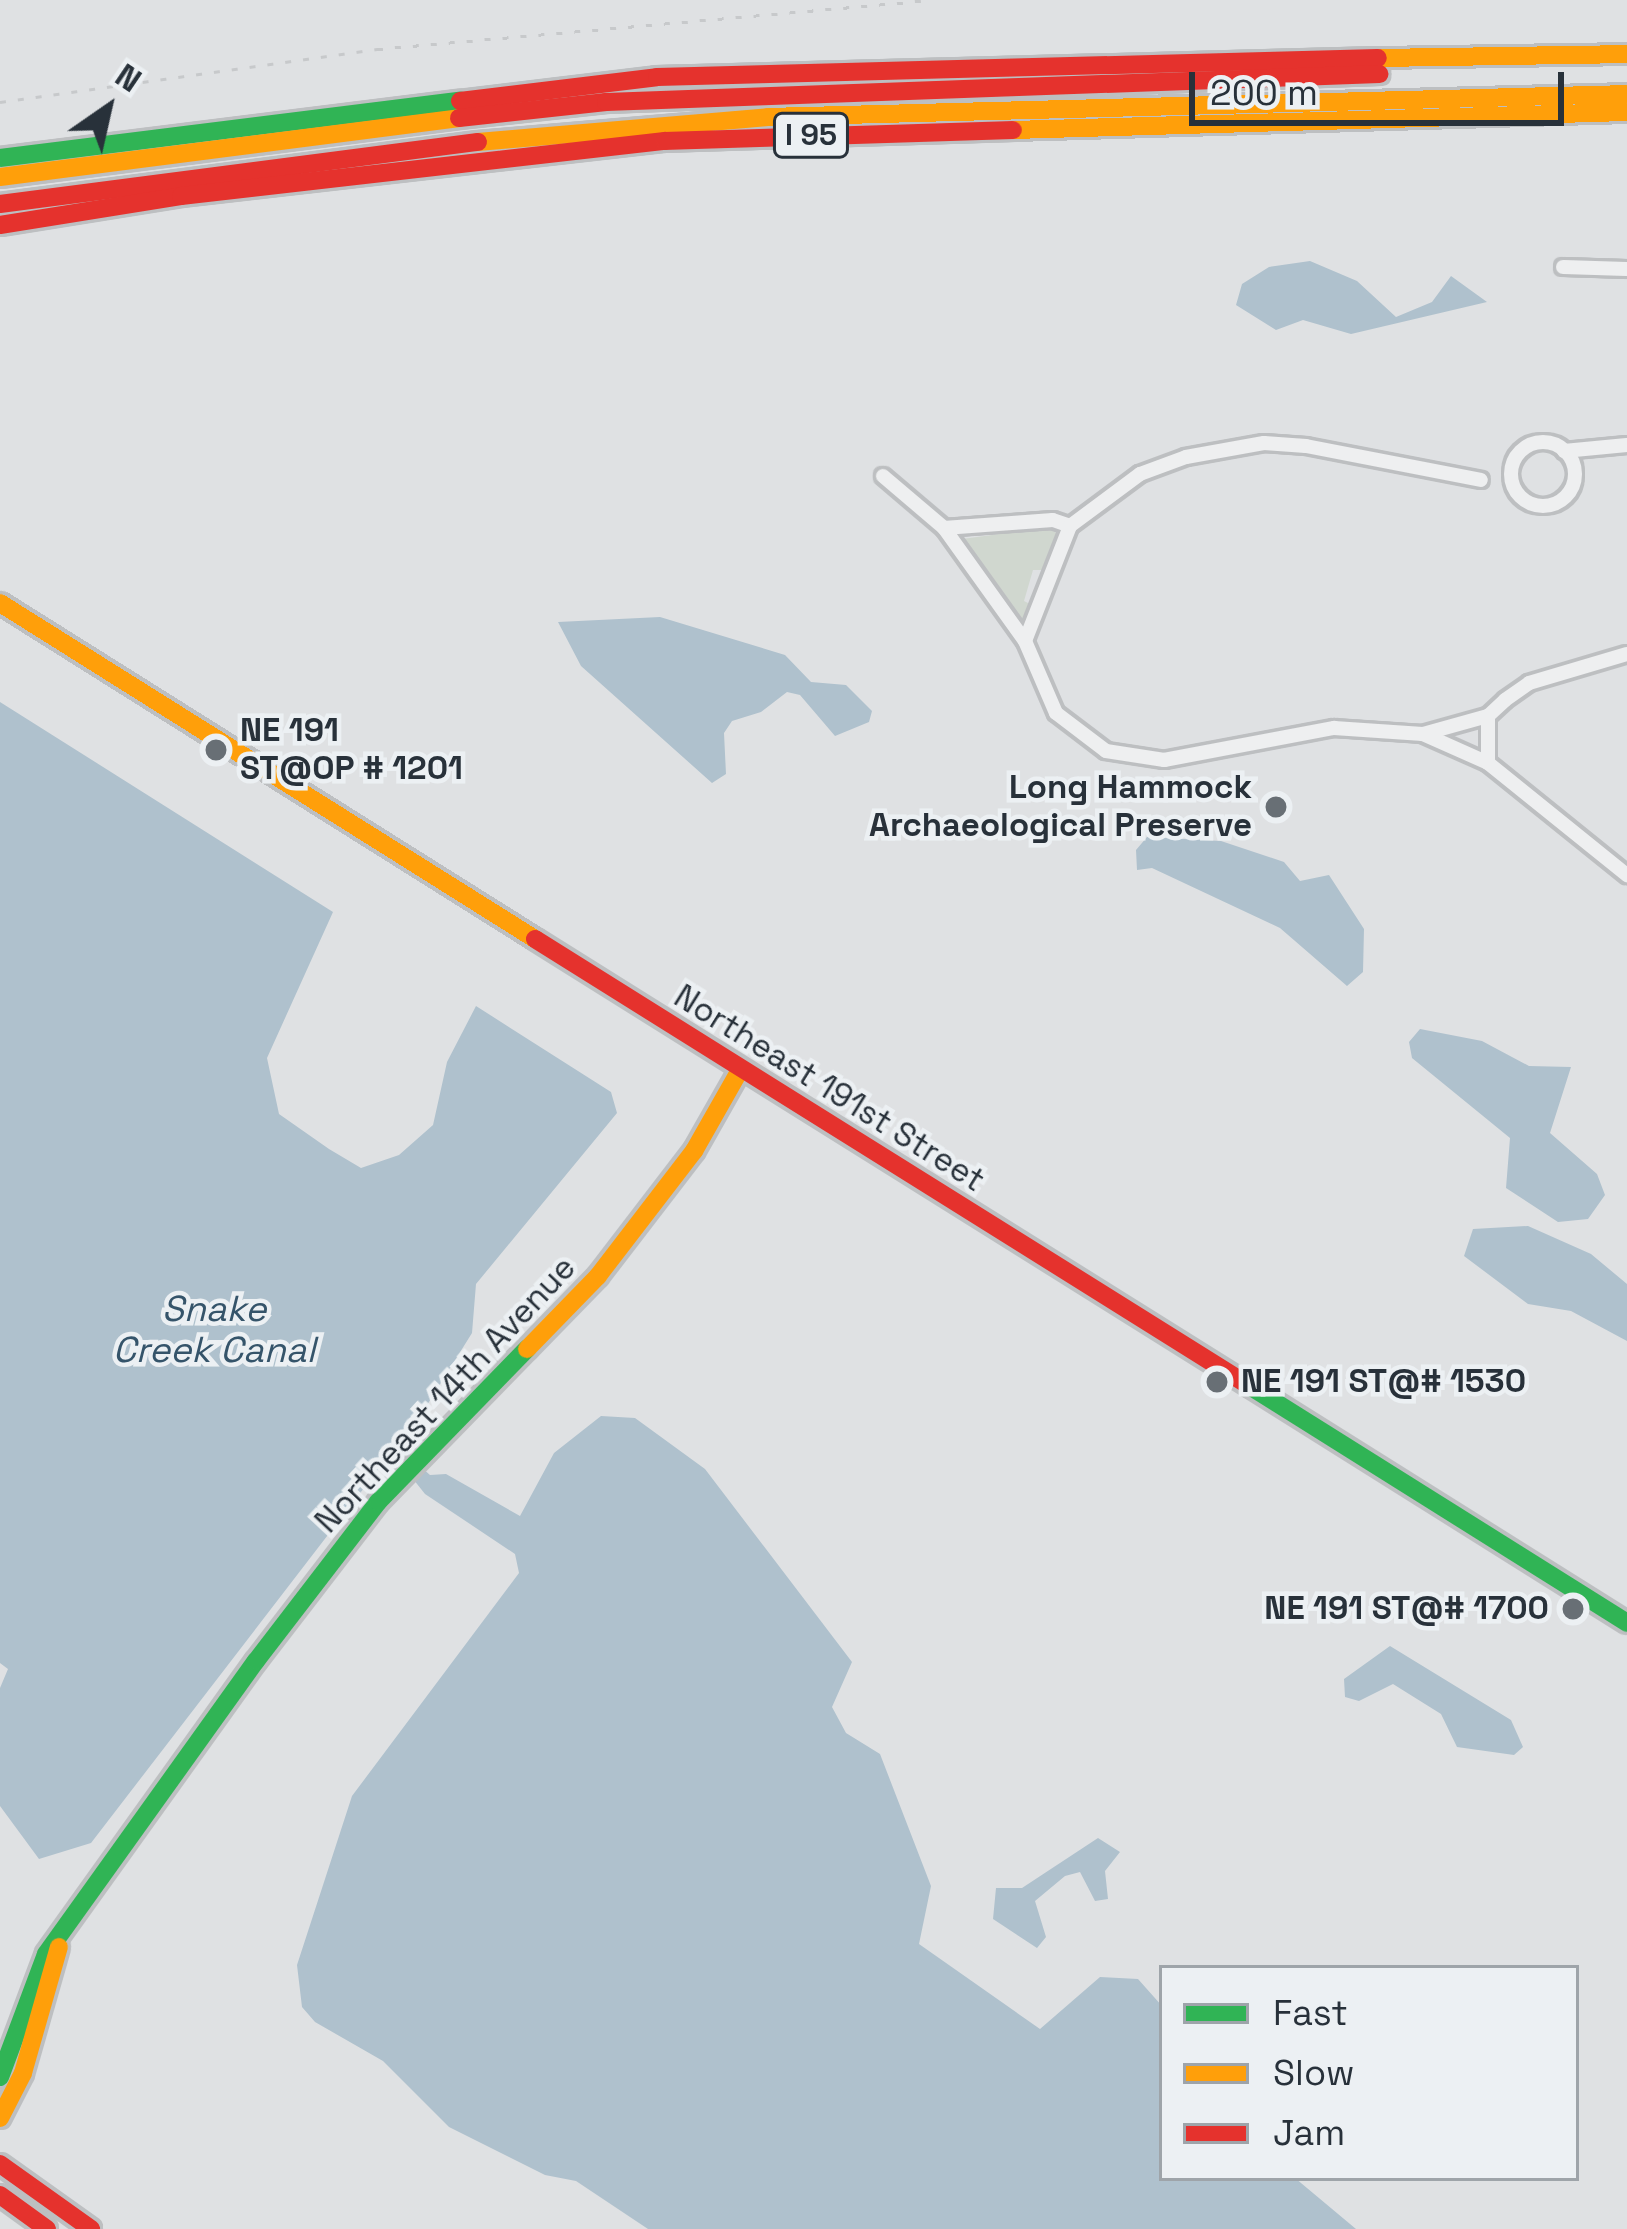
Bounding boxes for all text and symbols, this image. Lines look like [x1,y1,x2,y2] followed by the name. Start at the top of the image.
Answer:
[48,48,168,168] north arrow
[1195,48,1570,122] scale bar
[107,55,149,102] text: N
[1210,70,1318,116] text: 200 m
[772,111,850,159] road number: I 95
[240,711,463,789] place label: NE 191 ST@OP # 1201
[203,737,229,763] marker: NE 191 ST@OP # 1201
[869,768,1252,846] place label: Long Hammock Archaeological Preserve
[1263,794,1289,820] marker: Long Hammock Archaeological Preserve
[666,977,992,1201] street label: Northeast 191st Street
[307,1248,585,1542] street label: Northeast 14th Avenue
[113,1287,315,1372] water label: Snake Creek Canal
[1241,1362,1526,1402] place label: NE 191 ST@# 1530
[1204,1369,1230,1395] marker: NE 191 ST@# 1530
[1264,1589,1549,1629] place label: NE 191 ST@# 1700
[1560,1596,1586,1622] marker: NE 191 ST@# 1700
[1159,1965,1579,2181] legend
[1273,1990,1348,2036] text: Fast
[1273,2050,1355,2096] text: Slow
[1273,2110,1345,2156] text: Jam

